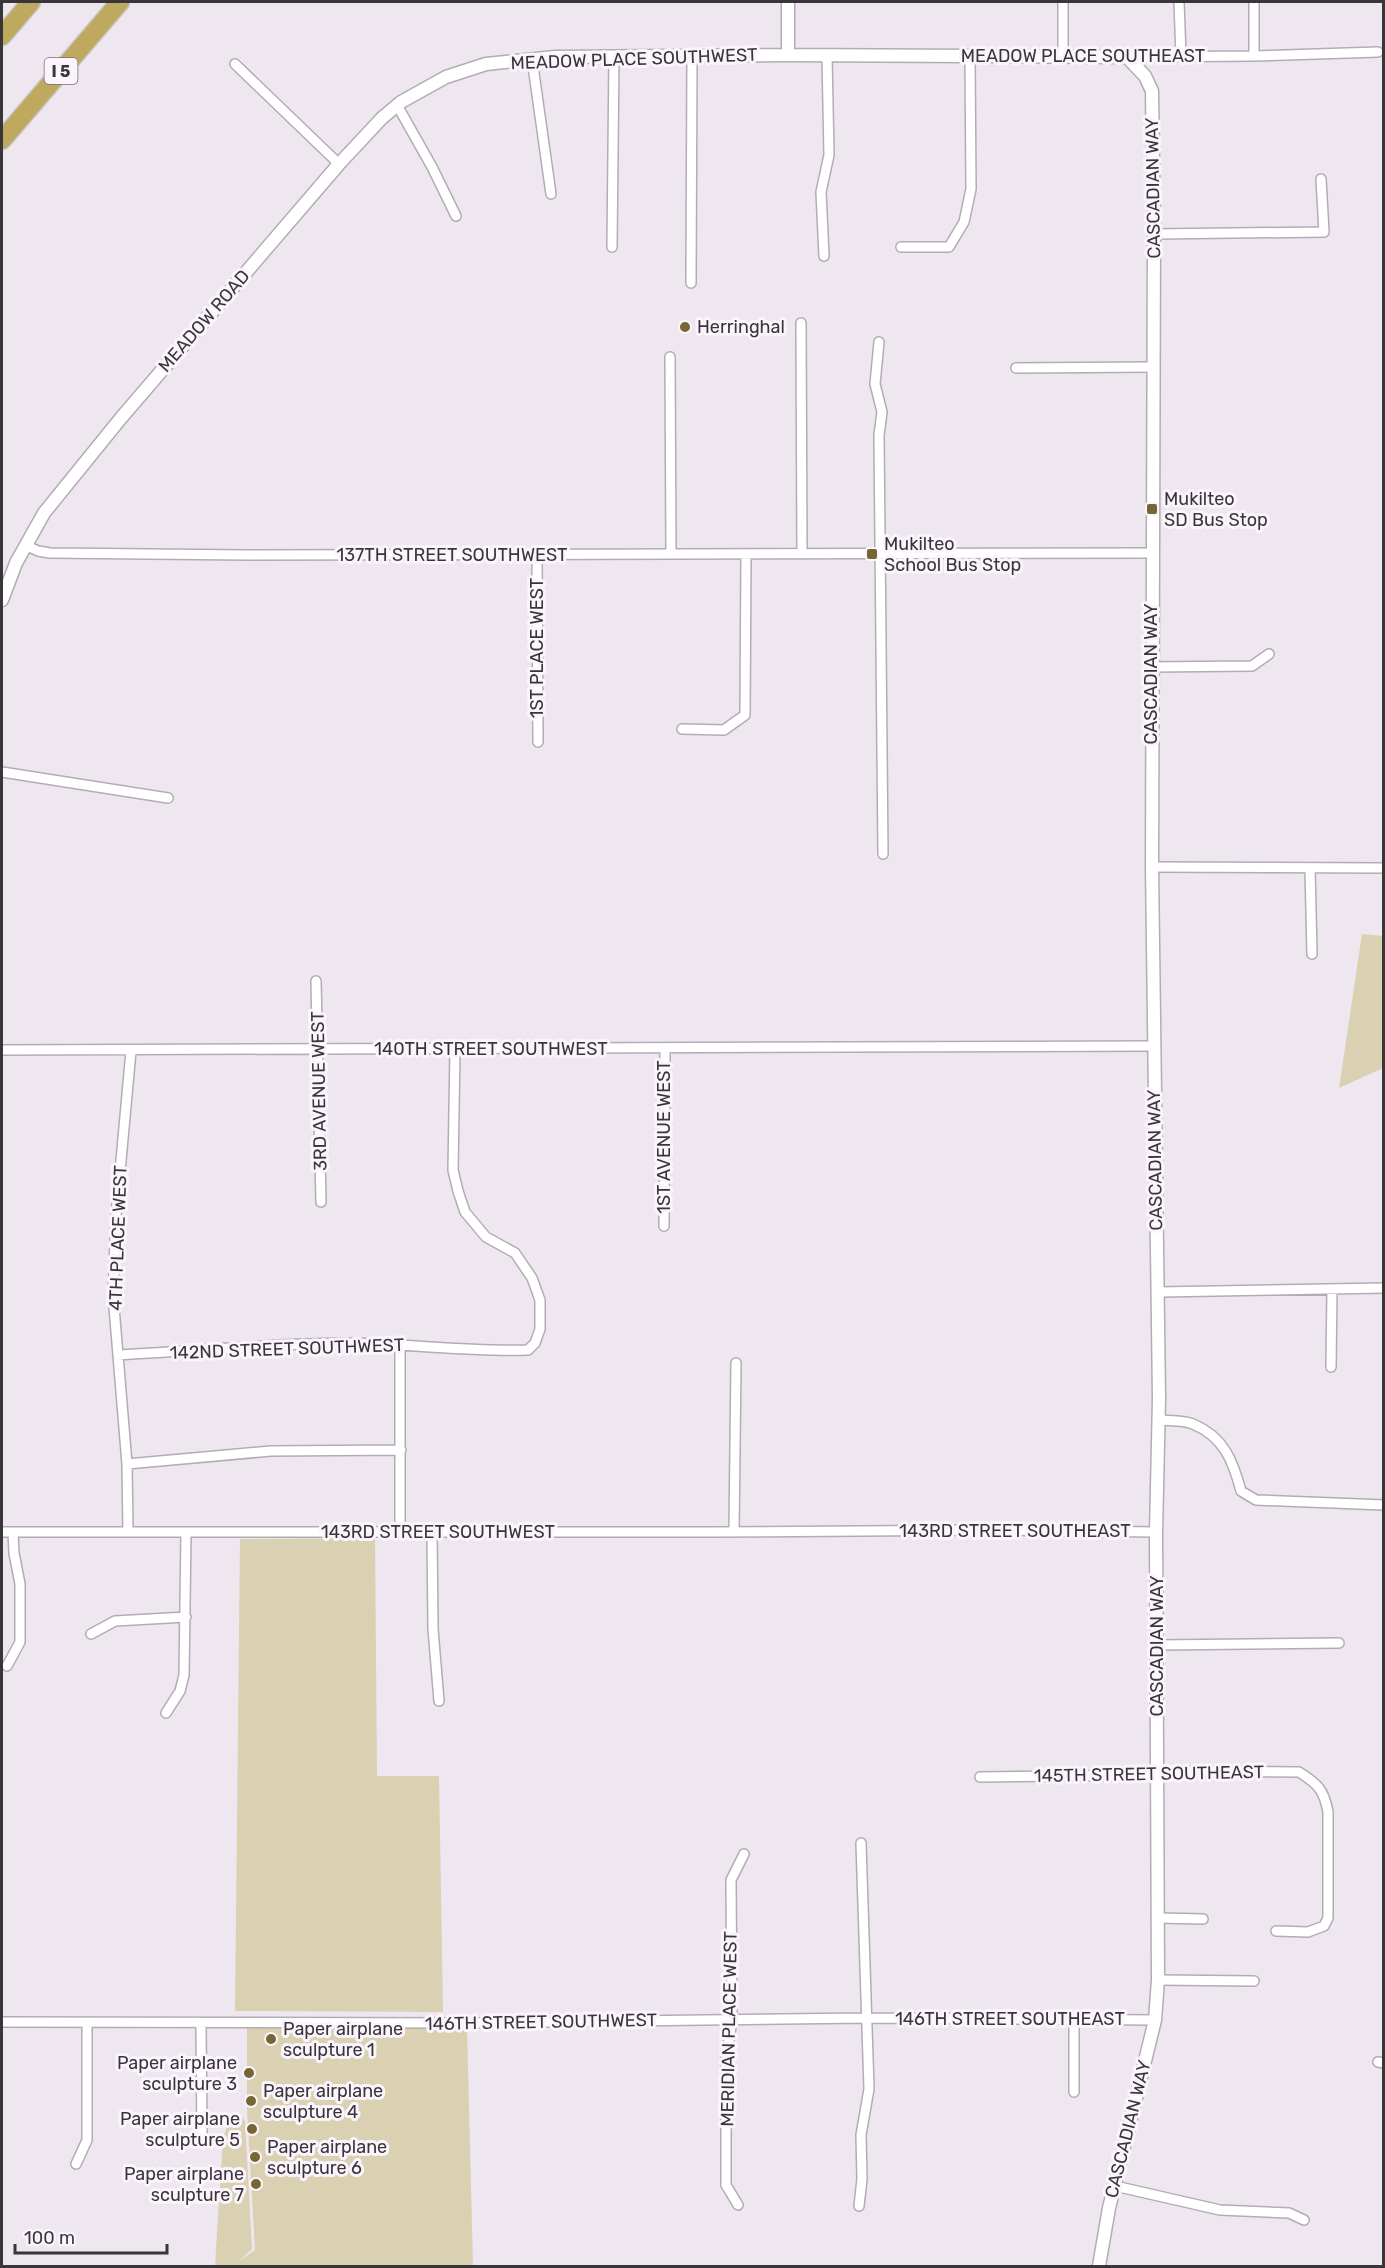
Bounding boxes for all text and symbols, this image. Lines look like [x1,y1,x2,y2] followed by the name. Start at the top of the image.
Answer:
[510,44,758,74] street label: MEADOW PLACE SOUTHWEST
[961,45,1205,67] street label: MEADOW PLACE SOUTHEAST
[44,58,78,84] road number: I 5
[1141,117,1165,259] street label: CASCADIAN WAY
[154,265,254,377] street label: MEADOW ROAD
[697,316,785,338] place label: Herringhal
[678,320,692,334] marker: Herringhal
[1164,488,1268,531] place label: Mukilteo SD Bus Stop
[1145,502,1159,516] marker: Mukilteo SD Bus Stop
[884,533,1021,576] place label: Mukilteo School Bus Stop
[337,544,567,566] street label: 137TH STREET SOUTHWEST
[865,547,879,561] marker: Mukilteo School Bus Stop
[526,578,548,718] street label: 1ST PLACE WEST
[1140,603,1162,745] street label: CASCADIAN WAY
[307,1011,331,1171] street label: 3RD AVENUE WEST
[374,1038,608,1060] street label: 140TH STREET SOUTHWEST
[653,1060,675,1214] street label: 1ST AVENUE WEST
[1143,1089,1167,1231] street label: CASCADIAN WAY
[104,1165,132,1311] street label: 4TH PLACE WEST
[170,1334,404,1364] street label: 142ND STREET SOUTHWEST
[899,1520,1131,1542] street label: 143RD STREET SOUTHEAST
[321,1521,555,1543] street label: 143RD STREET SOUTHWEST
[1146,1575,1168,1717] street label: CASCADIAN WAY
[1034,1761,1264,1787] street label: 145TH STREET SOUTHEAST
[716,1931,742,2127] street label: MERIDIAN PLACE WEST
[895,2008,1125,2030] street label: 146TH STREET SOUTHEAST
[425,2009,657,2035] street label: 146TH STREET SOUTHWEST
[283,2018,403,2061] place label: Paper airplane sculpture 1
[264,2032,278,2046] marker: Paper airplane sculpture 1
[117,2052,237,2095] place label: Paper airplane sculpture 3
[1100,2057,1156,2200] street label: CASCADIAN WAY
[242,2066,256,2080] marker: Paper airplane sculpture 3
[263,2080,383,2123] place label: Paper airplane sculpture 4
[244,2094,258,2108] marker: Paper airplane sculpture 4
[120,2108,240,2151] place label: Paper airplane sculpture 5
[245,2122,259,2136] marker: Paper airplane sculpture 5
[267,2136,387,2179] place label: Paper airplane sculpture 6
[248,2150,262,2164] marker: Paper airplane sculpture 6
[124,2163,244,2206] place label: Paper airplane sculpture 7
[249,2177,263,2191] marker: Paper airplane sculpture 7
[15,2217,166,2255] scale bar
[24,2227,75,2249] text: 100 m

